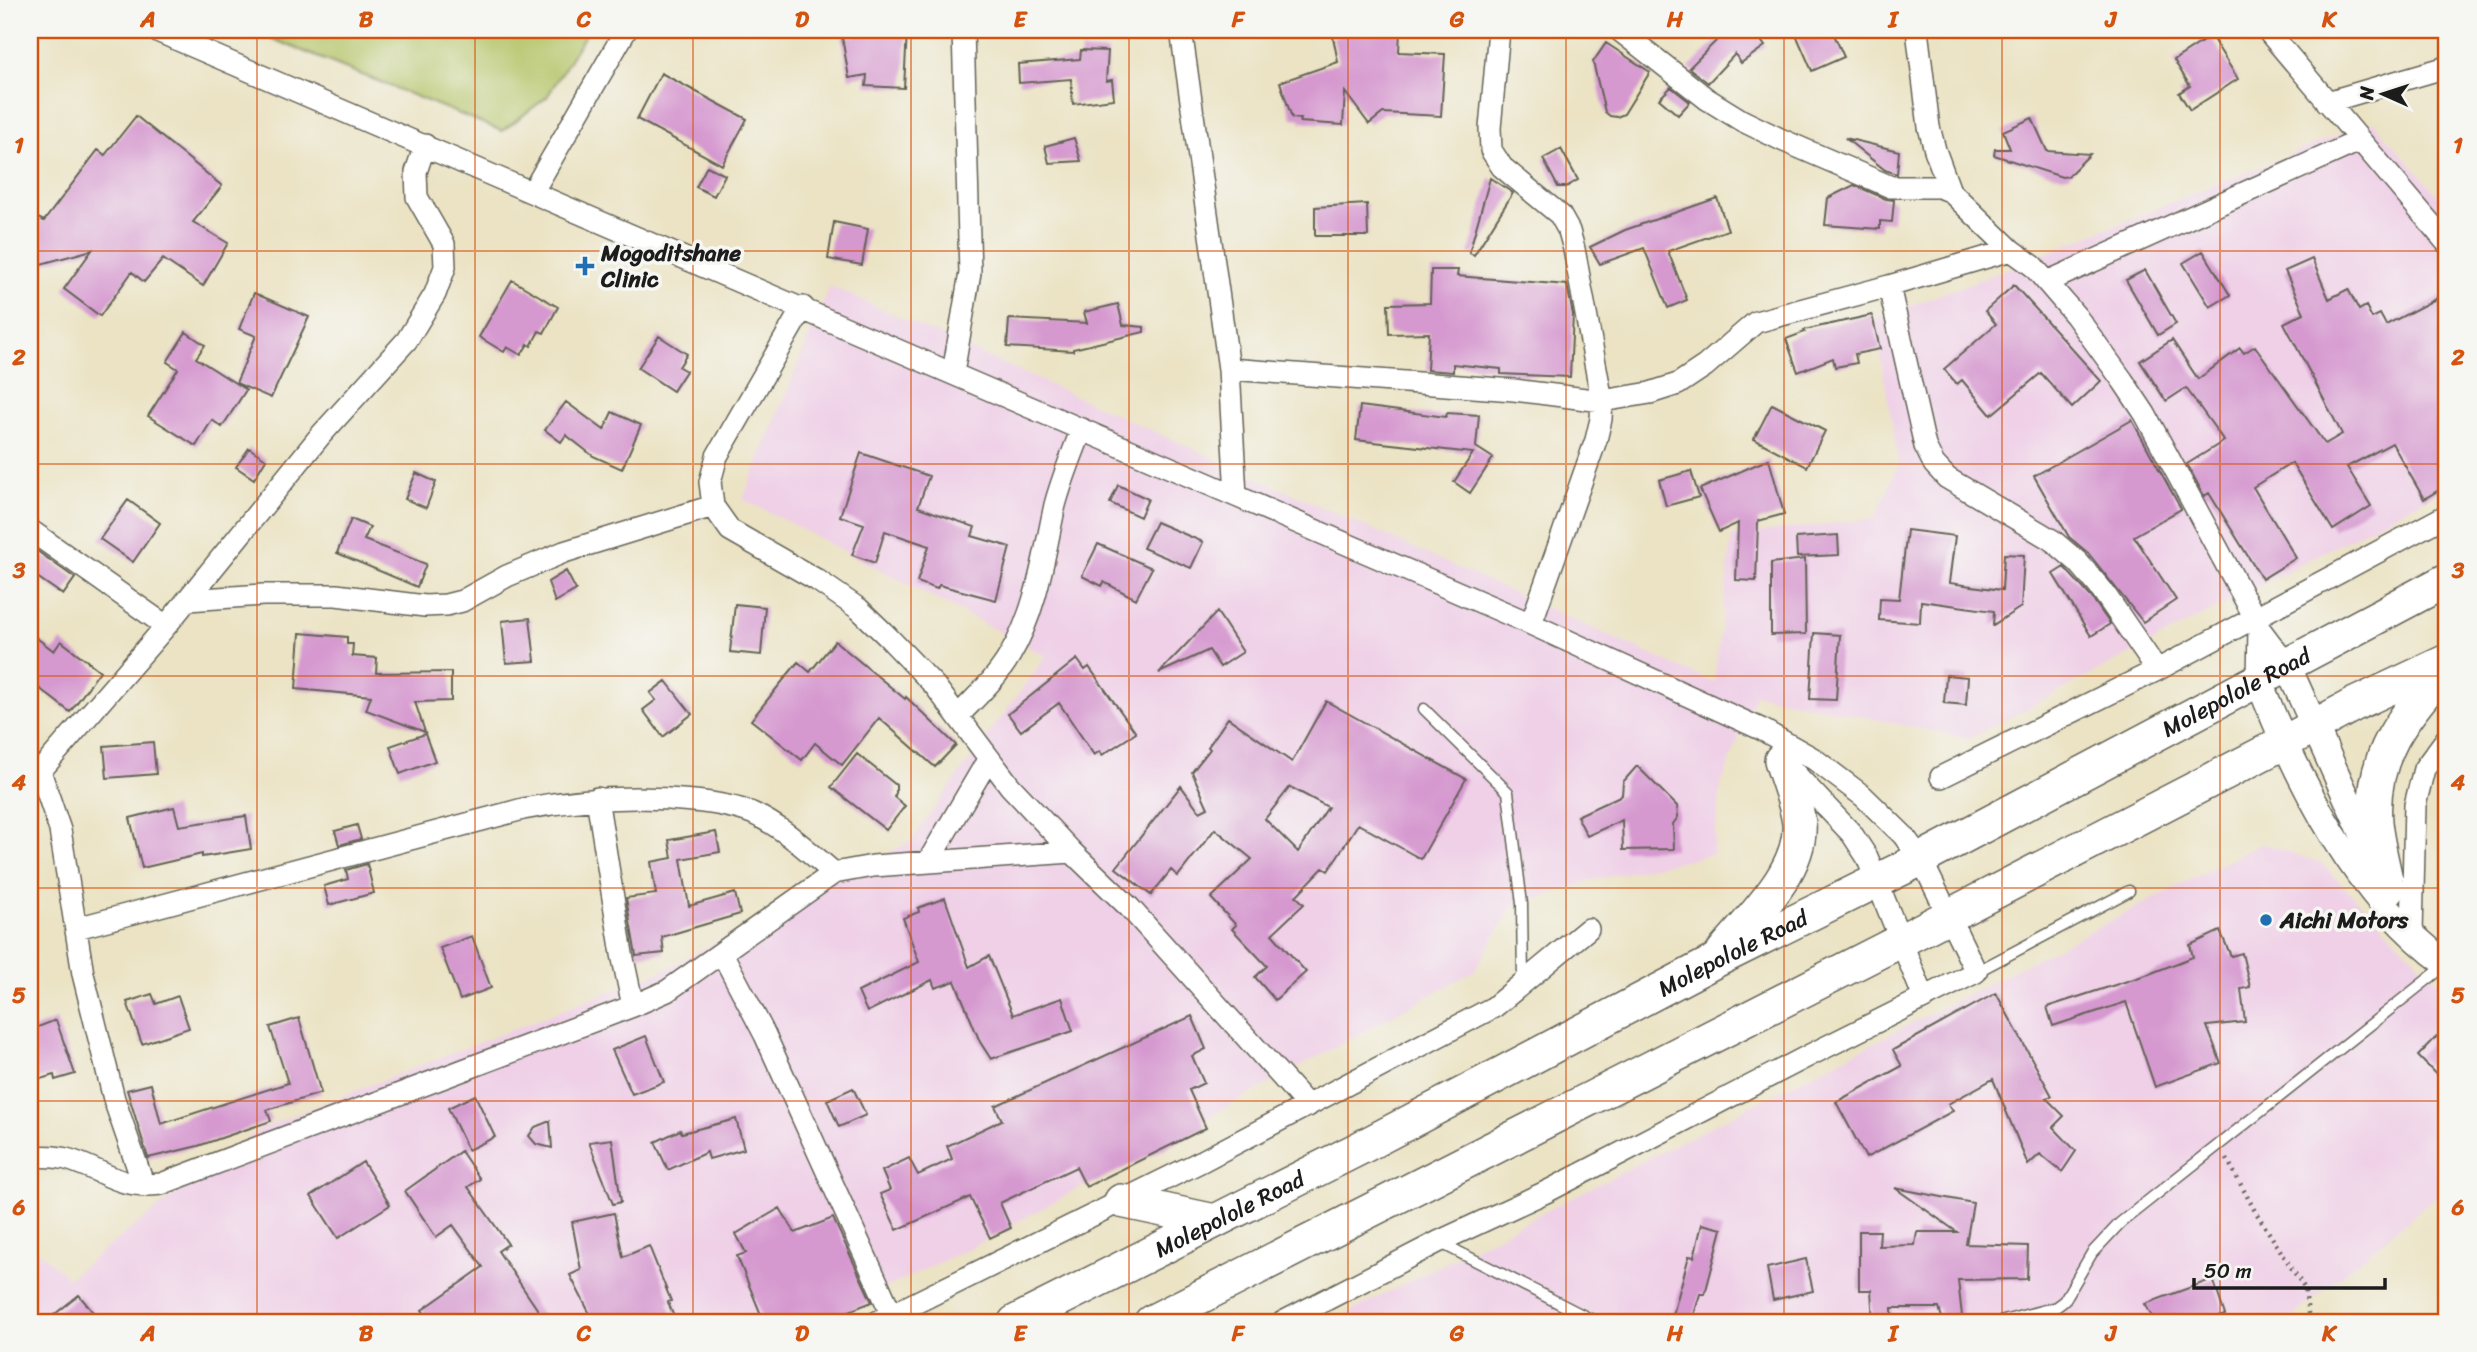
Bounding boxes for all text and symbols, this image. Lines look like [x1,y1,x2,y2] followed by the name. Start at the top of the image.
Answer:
[139,0,156,40] text: A
[359,0,374,40] text: B
[576,0,592,40] text: C
[795,0,810,40] text: D
[1014,0,1029,40] text: E
[1231,0,1246,40] text: F
[1449,0,1465,40] text: G
[1666,0,1684,40] text: H
[1887,0,1899,40] text: I
[2104,0,2118,40] text: J
[2321,0,2338,40] text: K
[2348,60,2418,130] north arrow
[2350,85,2383,102] text: N
[14,125,24,166] text: 1
[2453,125,2463,166] text: 1
[600,233,741,300] place label: Mogoditshane Clinic
[575,256,595,276] marker: Mogoditshane Clinic
[11,337,26,378] text: 2
[2450,337,2465,378] text: 2
[12,550,26,591] text: 3
[2451,550,2465,591] text: 3
[2154,635,2320,749] street label: Molepolole Road
[11,762,27,803] text: 4
[2450,762,2466,803] text: 4
[1650,897,1817,1008] street label: Molepolole Road
[2279,900,2409,941] place label: Aichi Motors
[2258,912,2274,928] marker: Aichi Motors
[12,975,26,1016] text: 5
[2451,975,2465,1016] text: 5
[1147,1158,1313,1269] street label: Molepolole Road
[11,1187,26,1228] text: 6
[2450,1187,2465,1228] text: 6
[2194,1247,2384,1291] scale bar
[2204,1252,2252,1290] text: 50 m
[139,1313,156,1352] text: A
[359,1313,374,1352] text: B
[576,1313,592,1352] text: C
[795,1313,810,1352] text: D
[1014,1313,1029,1352] text: E
[1231,1313,1246,1352] text: F
[1449,1313,1465,1352] text: G
[1666,1313,1684,1352] text: H
[1887,1313,1899,1352] text: I
[2104,1313,2118,1352] text: J
[2321,1313,2338,1352] text: K

